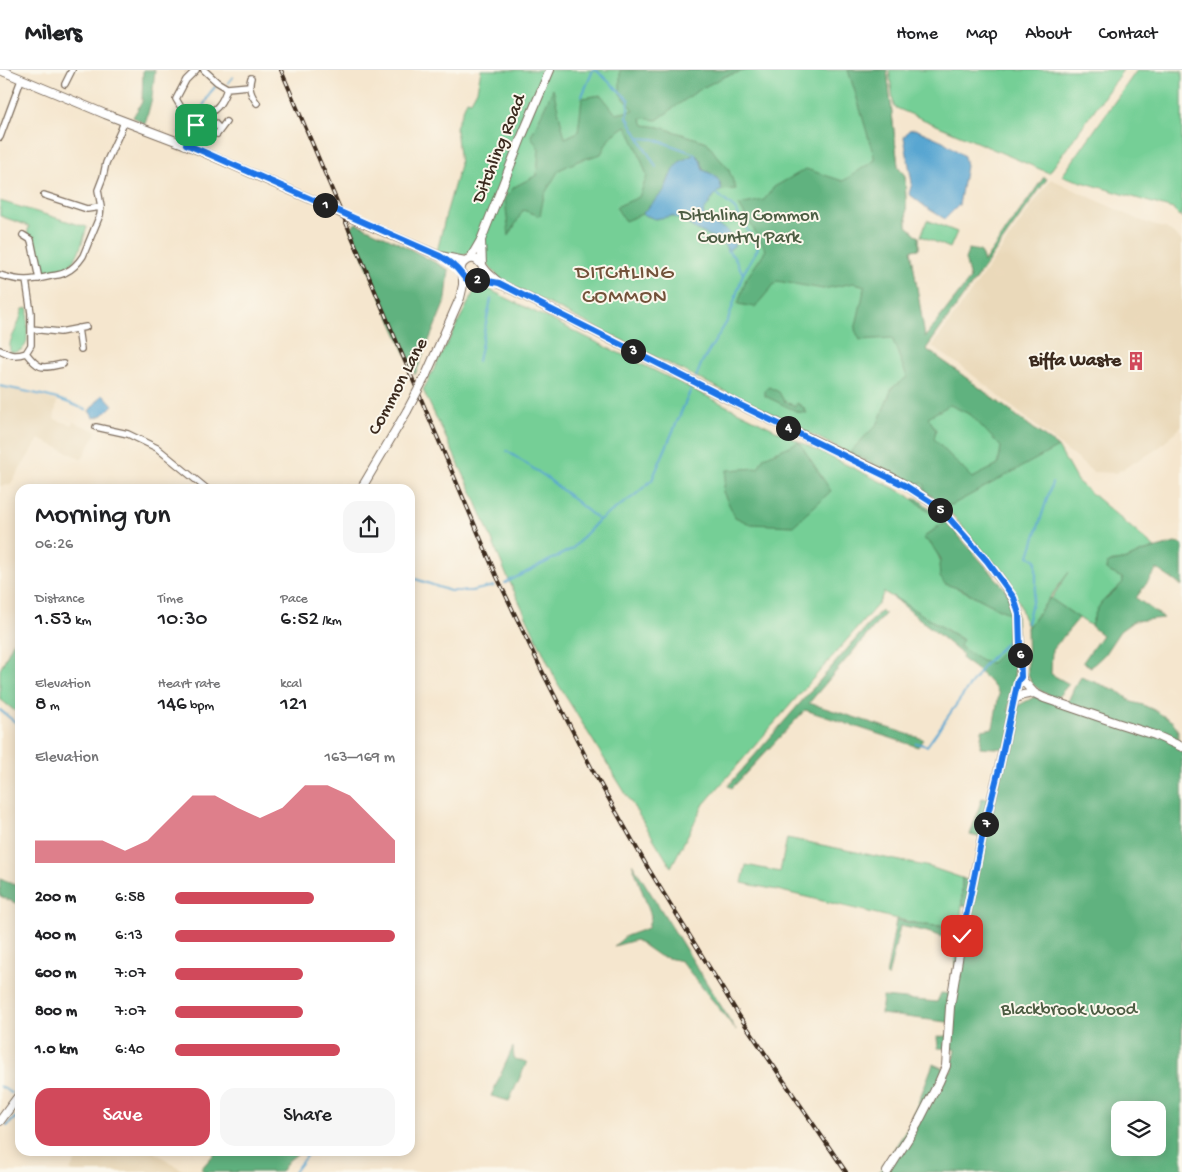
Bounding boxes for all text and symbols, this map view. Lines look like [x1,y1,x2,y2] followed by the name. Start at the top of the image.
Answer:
[25,20,82,49] text: Milers
[896,24,938,45] text: Home
[966,24,997,45] text: Map
[1025,24,1071,45] text: About
[1099,24,1157,45] text: Contact
[467,90,533,209] street label: Ditchling Road
[175,104,217,146] pin
[182,111,210,139] icon: arrive
[312,192,338,218] pin: 1
[323,197,328,214] text: 1
[677,205,819,250] park label: Ditchling Common Country Park
[574,262,674,311] district label: DITCHLING COMMON
[464,268,490,292] pin: 2
[474,272,481,289] text: 2
[364,334,434,440] street label: Common Lane
[620,338,646,364] pin: 3
[630,343,637,360] text: 3
[1028,350,1122,373] place label: Biffa Waste
[1125,350,1147,372] building icon: Biffa Waste
[776,416,800,440] pin: 4
[785,420,792,437] text: 4
[928,498,952,522] pin: 5
[35,500,170,533] text: Morning run
[343,501,395,553] button: share
[937,502,944,519] text: 5
[35,536,73,555] text: 06:26
[35,591,84,608] text: Distance
[158,591,183,608] text: Time
[280,591,308,608] text: Pace
[35,608,72,633] text: 1.53
[158,608,207,633] text: 10:30
[280,608,319,633] text: 6:52
[72,613,92,630] text: km
[319,613,342,630] text: /km
[1008,642,1032,668] pin: 6
[1017,647,1024,664] text: 6
[35,676,91,693] text: Elevation
[158,676,220,693] text: Heart rate
[280,676,302,693] text: kcal
[35,693,47,718] text: 8
[158,693,187,718] text: 146
[280,693,308,718] text: 121
[47,698,60,715] text: m
[187,698,214,715] text: bpm
[35,749,99,768] text: Elevation
[325,749,395,768] text: 163–169 m
[974,812,998,836] pin: 7
[983,816,990,833] text: 7
[35,889,76,908] text: 200 m
[115,889,145,908] text: 6:58
[941,915,983,957] pin
[948,922,976,950] icon: check
[35,927,76,946] text: 400 m
[115,927,143,946] text: 6:13
[35,965,76,984] text: 600 m
[115,965,146,984] text: 7:07
[1000,999,1139,1022] park label: Blackbrook Wood
[35,1003,77,1022] text: 800 m
[115,1003,146,1022] text: 7:07
[35,1041,78,1060] text: 1.0 km
[115,1041,145,1060] text: 6:40
[35,1088,210,1146] button: Save
[220,1088,395,1146] button: Share
[1111,1101,1166,1156] map controls
[1111,1101,1166,1156] button: layers

